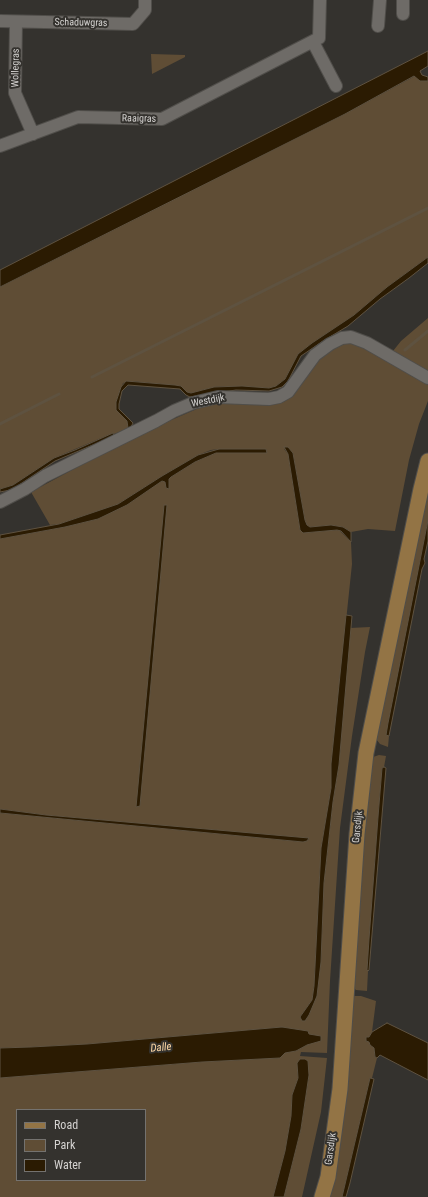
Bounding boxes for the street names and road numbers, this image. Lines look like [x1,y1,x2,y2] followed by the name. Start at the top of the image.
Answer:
[54,17,108,29] street label: Schaduwgras
[10,48,22,88] street label: Wollegras
[122,113,156,125] street label: Raaigras
[190,392,226,410] street label: Westdijk
[350,810,366,844] street label: Garsdijk
[323,1132,339,1166] street label: Garsdijk

